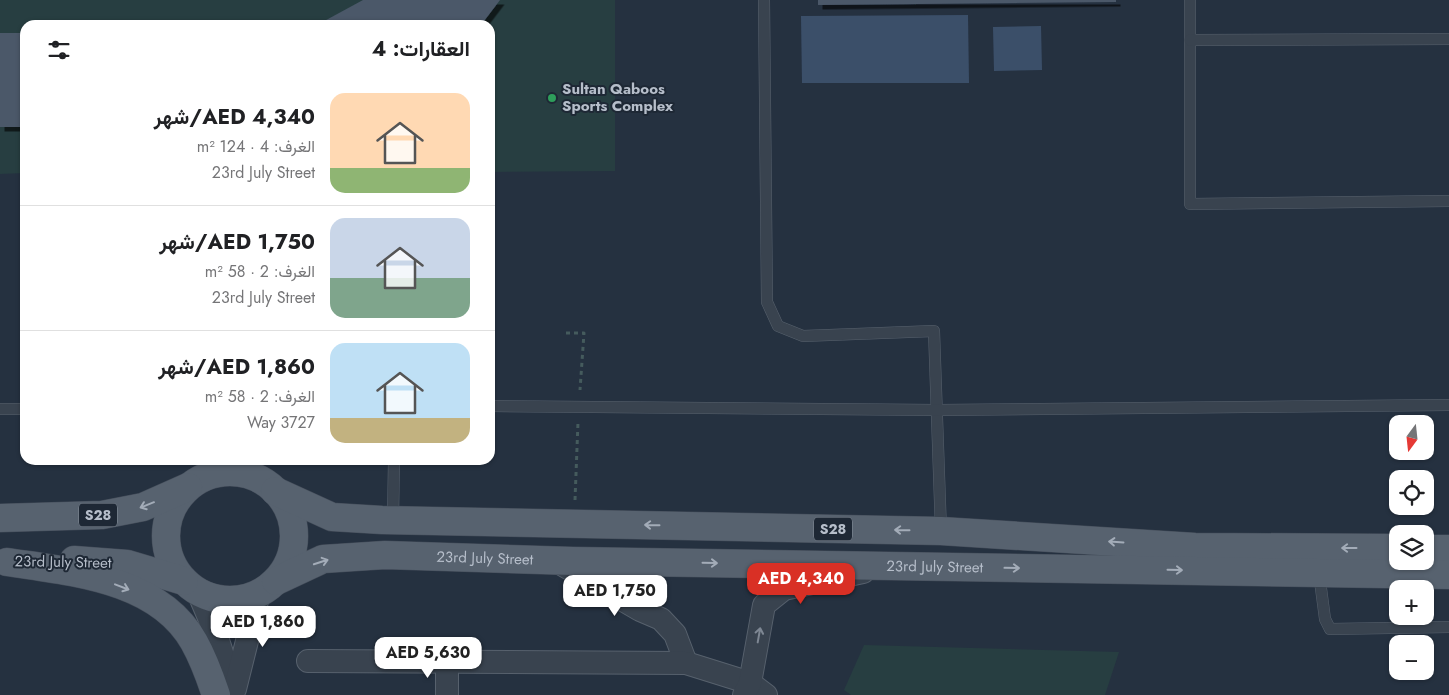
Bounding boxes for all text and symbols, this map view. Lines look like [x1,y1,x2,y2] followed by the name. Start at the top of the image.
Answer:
[372,34,470,64] text: العقارات: 4
[45,36,73,64] icon: filters
[562,78,673,117] place label: Sultan Qaboos Sports Complex
[546,92,558,104] marker: Sultan Qaboos Sports Complex
[154,102,315,132] text: AED 4,340/شهر
[370,113,430,173] icon: home
[197,135,315,158] text: الغرف: 4 · 124 m²
[212,161,315,184] text: 23rd July Street
[159,227,315,257] text: AED 1,750/شهر
[370,238,430,298] icon: home
[205,260,315,283] text: الغرف: 2 · 58 m²
[212,286,315,309] text: 23rd July Street
[158,352,315,382] text: AED 1,860/شهر
[370,363,430,423] icon: home
[205,385,315,408] text: الغرف: 2 · 58 m²
[247,411,315,434] text: Way 3727
[1389,415,1434,460] north arrow
[1389,415,1434,680] map controls
[1389,470,1434,515] button: locate
[140,501,155,510] one-way arrow
[79,504,117,526] road number: S28
[814,518,852,540] road number: S28
[644,520,660,530] one-way arrow
[894,525,910,535] one-way arrow
[1389,525,1434,570] button: layers
[1109,537,1125,547] one-way arrow
[1341,543,1358,553] one-way arrow
[436,546,534,571] street label: 23rd July Street
[14,550,112,574] street label: 23rd July Street
[886,555,984,579] street label: 23rd July Street
[313,556,329,566] one-way arrow
[702,558,718,568] one-way arrow
[744,562,858,605] pin: AED 4,340
[1004,563,1020,573] one-way arrow
[1167,566,1183,575] one-way arrow
[758,567,844,590] text: AED 4,340
[558,574,672,617] pin: AED 1,750
[574,579,656,602] text: AED 1,750
[1389,580,1434,625] button: +
[114,583,129,592] one-way arrow
[206,606,320,648] pin: AED 1,860
[222,610,304,633] text: AED 1,860
[755,627,764,643] one-way arrow
[1389,635,1434,680] button: −
[371,636,485,679] pin: AED 5,630
[386,641,470,664] text: AED 5,630

